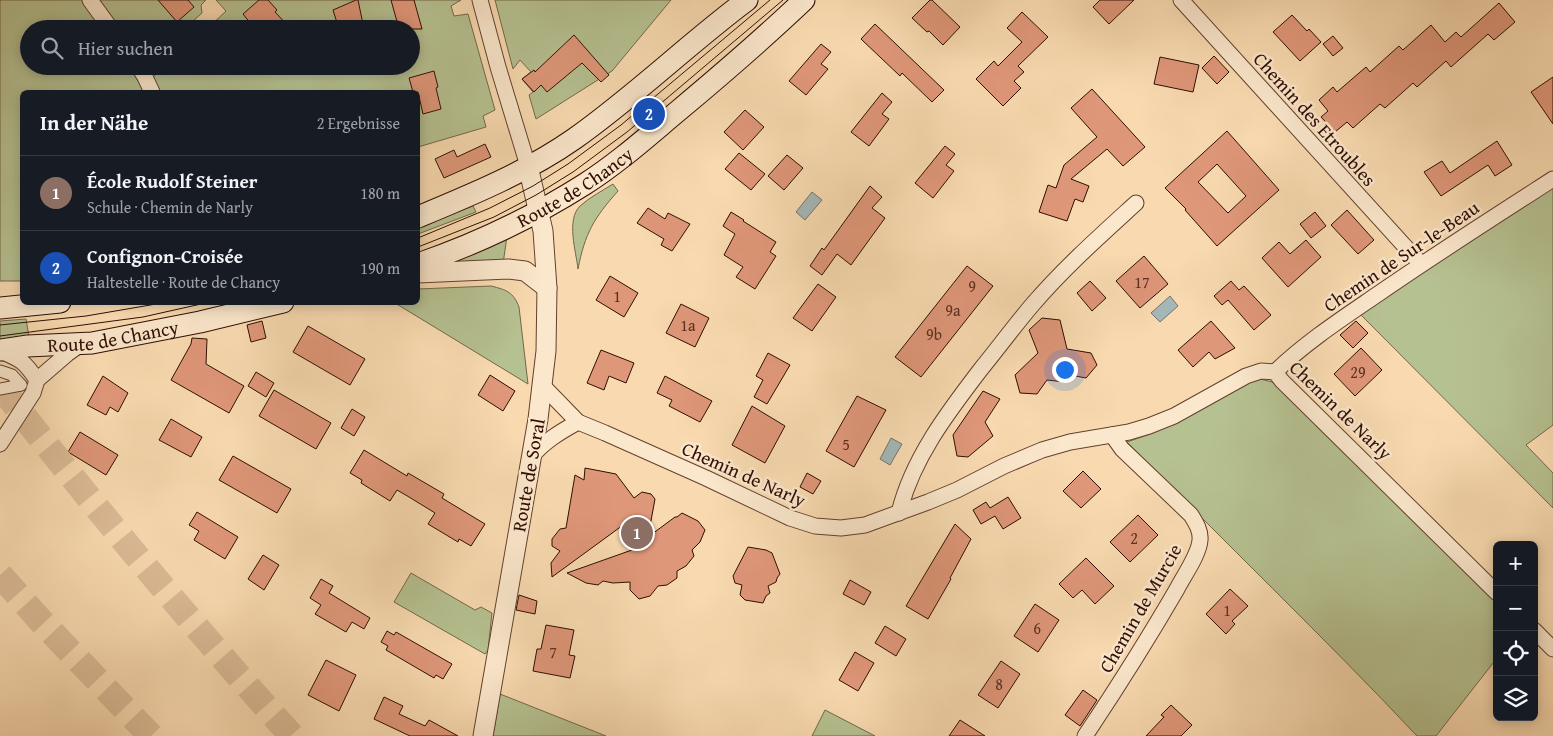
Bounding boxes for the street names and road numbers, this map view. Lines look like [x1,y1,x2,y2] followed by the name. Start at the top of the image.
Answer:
[1247,46,1383,192] street label: Chemin des Etroubles
[512,140,639,234] street label: Route de Chancy
[1318,193,1485,319] street label: Chemin de Sur-le-Beau
[47,312,182,359] street label: Route de Chancy
[1283,354,1399,467] street label: Chemin de Narly
[504,416,552,534] street label: Route de Soral
[678,434,811,514] street label: Chemin de Narly
[1092,538,1188,678] street label: Chemin de Murcie

